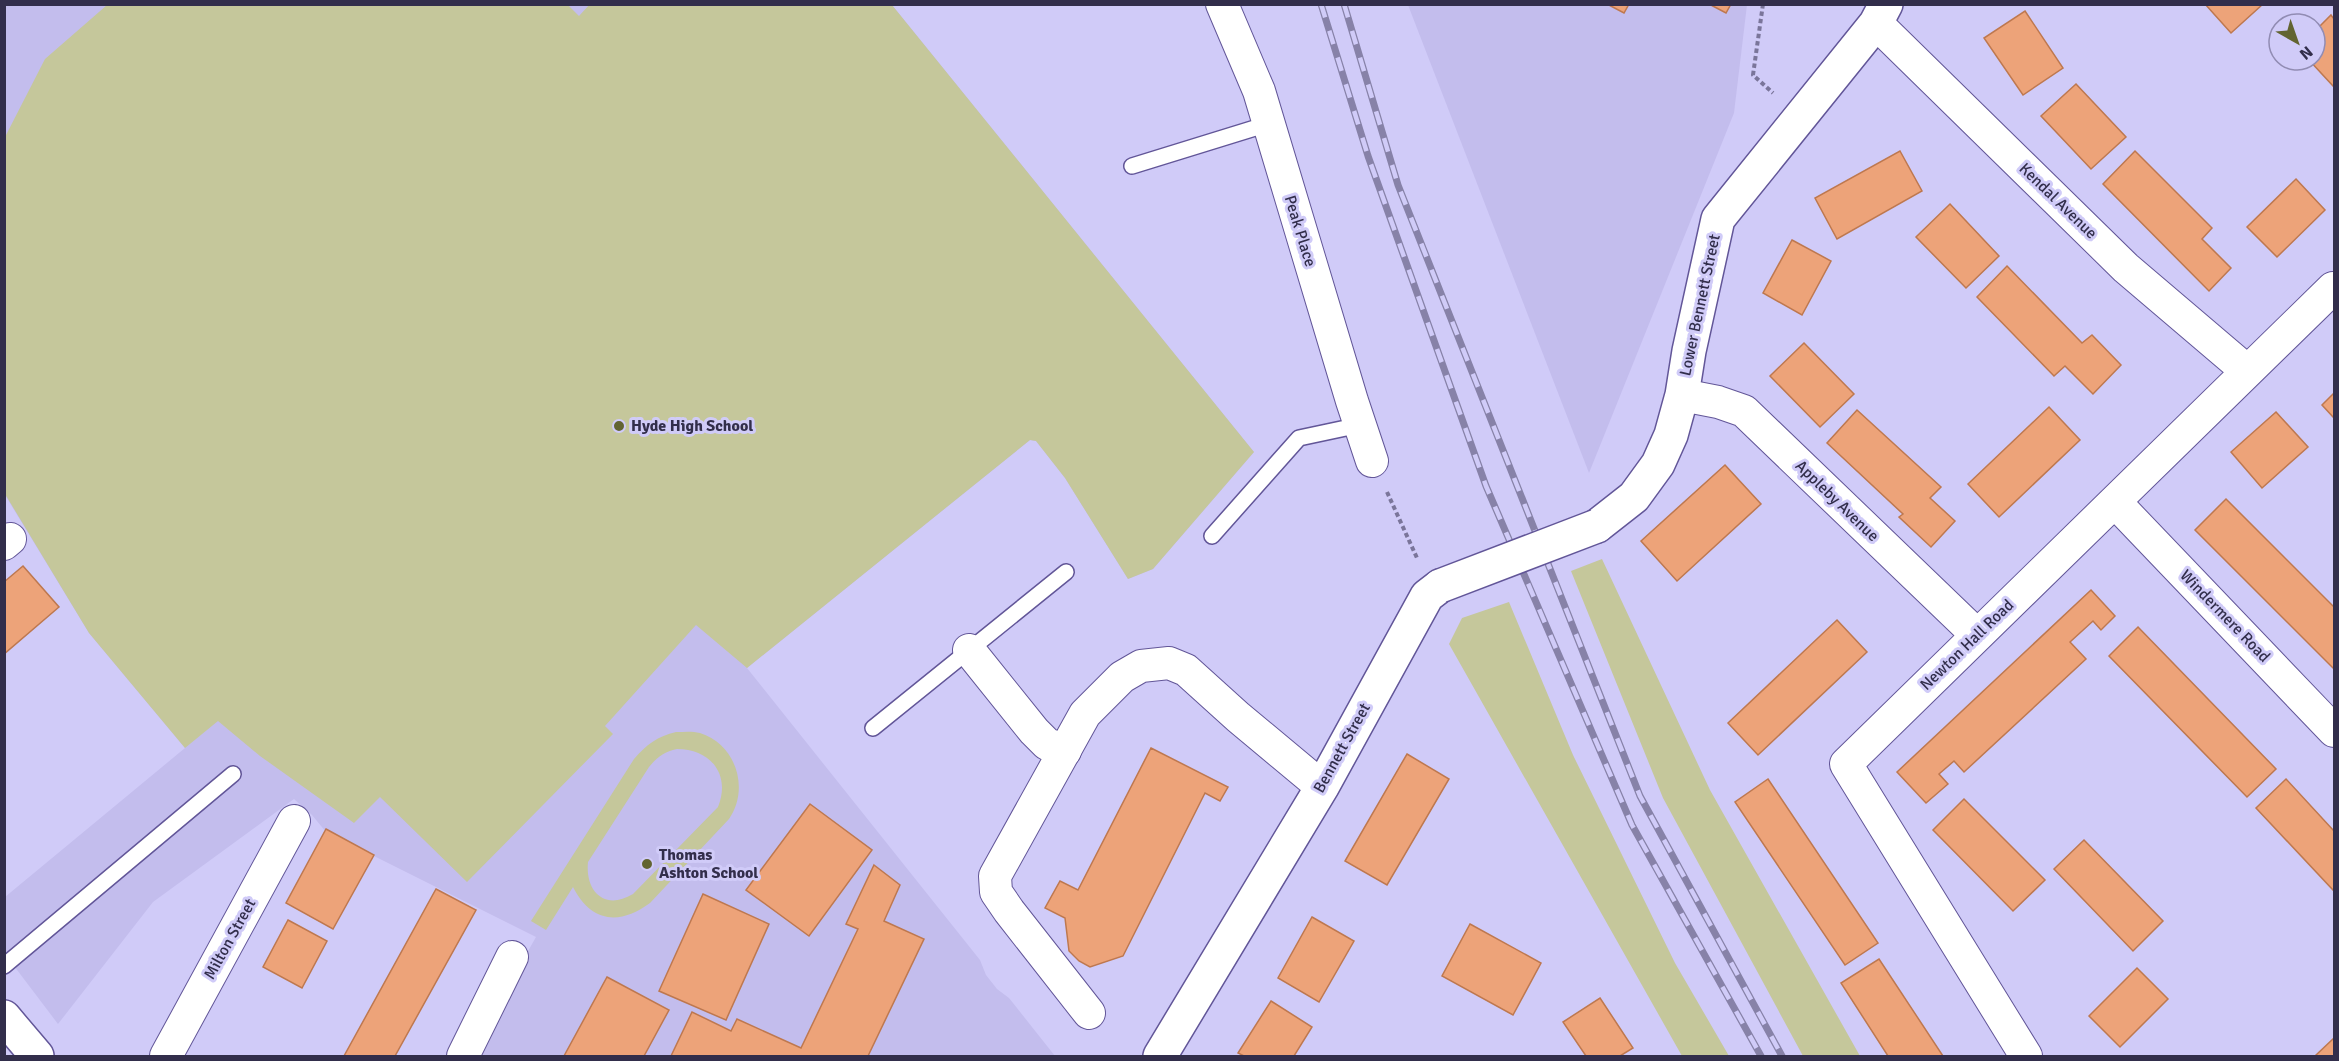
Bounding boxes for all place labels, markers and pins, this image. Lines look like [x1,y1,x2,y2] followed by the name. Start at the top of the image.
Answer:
[631,416,753,436] place label: Hyde High School
[612,419,626,433] marker: Hyde High School
[659,845,758,883] place label: Thomas Ashton School
[640,857,654,871] marker: Thomas Ashton School

